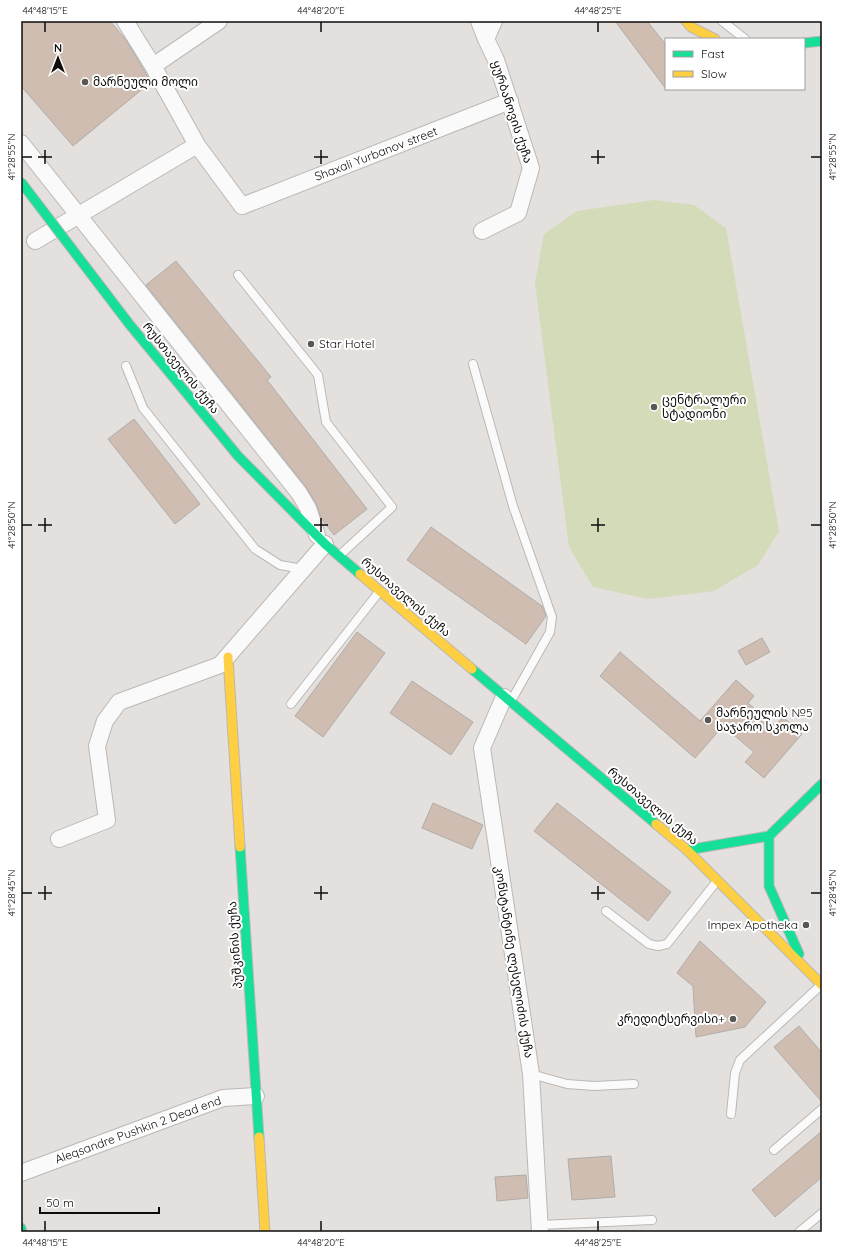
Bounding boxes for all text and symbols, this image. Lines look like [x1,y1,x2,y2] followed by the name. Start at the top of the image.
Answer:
[22,4,68,17] text: 44°48'15"E
[297,4,345,17] text: 44°48'20"E
[575,4,622,17] text: 44°48'25"E
[38,38,78,78] north arrow
[665,38,805,90] legend
[54,41,62,55] text: N
[701,46,725,61] text: Fast
[489,59,536,165] street label: ყურბანოვის ქუჩა
[701,66,727,81] text: Slow
[93,74,198,90] place label: მარნეული მოლი
[80,77,90,87] marker: მარნეული მოლი
[312,123,439,184] street label: Shaxali Yurbanov street
[5,133,18,181] text: 41°28'55"N
[826,133,839,181] text: 41°28'55"N
[139,319,223,417] street label: რუსთაველის ქუჩა
[319,336,374,351] place label: Star Hotel
[306,339,316,349] marker: Star Hotel
[662,392,746,422] place label: ცენტრალური სტადიონი
[649,402,659,412] marker: ცენტრალური სტადიონი
[5,501,18,549] text: 41°28'50"N
[826,501,839,549] text: 41°28'50"N
[358,554,454,640] street label: რუსთაველის ქუჩა
[716,705,812,735] place label: მარნეულის №5 საჯარო სკოლა
[703,715,713,725] marker: მარნეულის №5 საჯარო სკოლა
[604,763,702,849] street label: რუსთაველის ქუჩა
[491,865,537,1059] street label: კონსტანტინე ლესელიძის ქუჩა
[5,870,18,917] text: 41°28'45"N
[826,870,839,917] text: 41°28'45"N
[224,901,245,989] street label: პუშკინის ქუჩა
[707,917,798,932] place label: Impex Apotheka
[801,920,811,930] marker: Impex Apotheka
[617,1011,725,1027] place label: კრედიტსერვისი+
[728,1014,738,1024] marker: კრედიტსერვისი+
[53,1092,223,1167] street label: Aleqsandre Pushkin 2 Dead end
[40,1189,159,1215] scale bar
[46,1195,74,1210] text: 50 m
[22,1236,68,1249] text: 44°48'15"E
[297,1236,345,1249] text: 44°48'20"E
[575,1236,622,1249] text: 44°48'25"E

